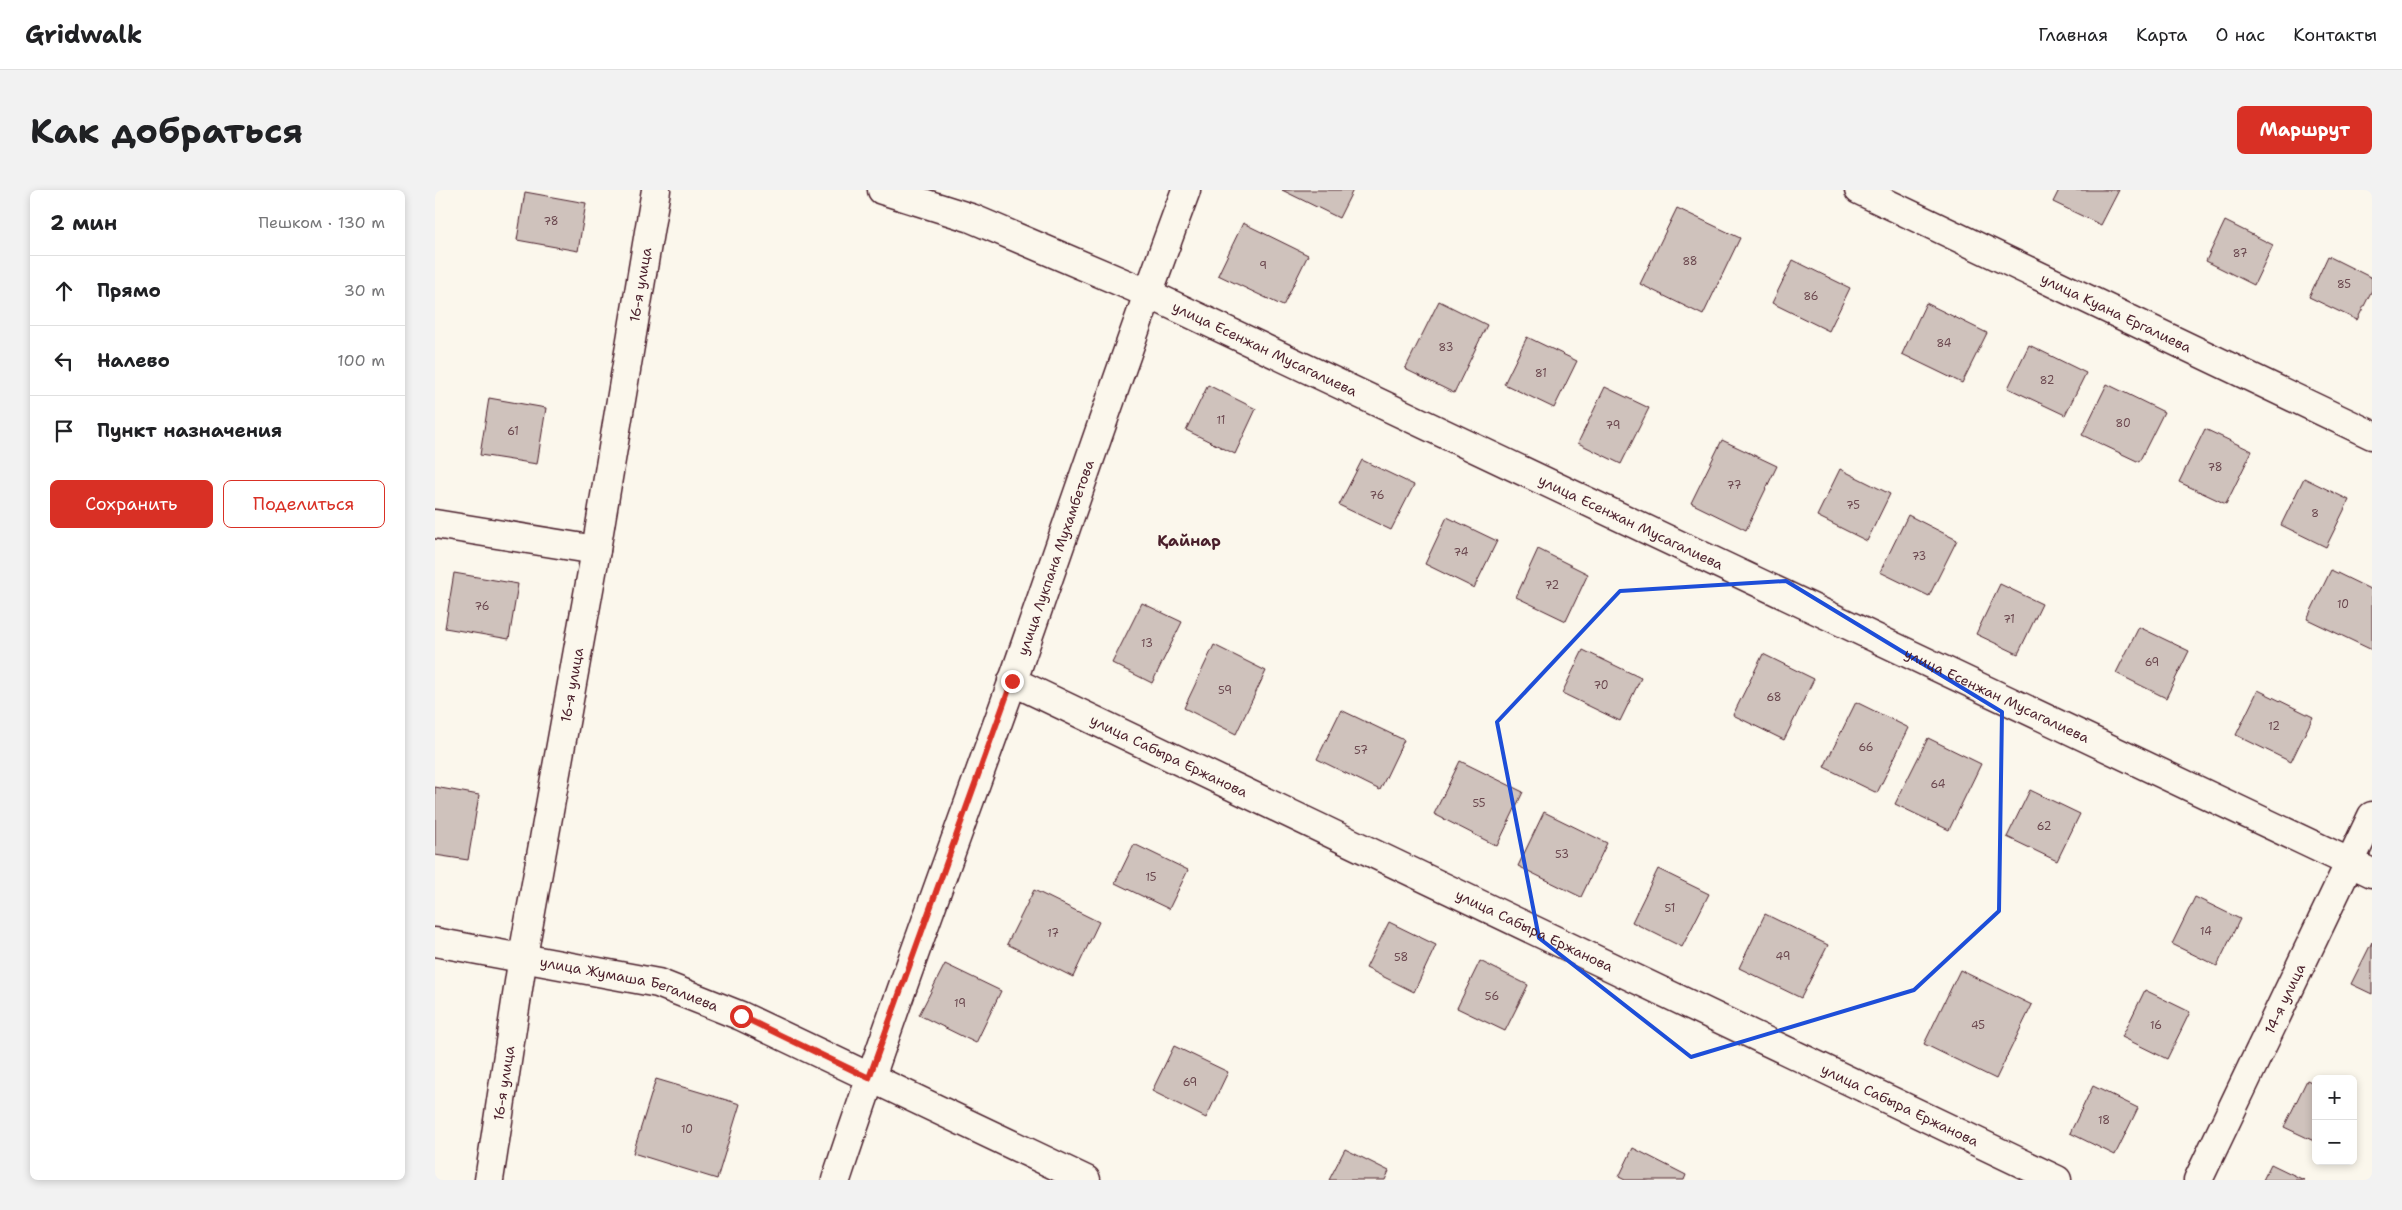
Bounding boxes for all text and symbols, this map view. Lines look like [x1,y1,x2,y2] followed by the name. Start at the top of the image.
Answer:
[25,19,142,51] text: Gridwalk
[2038,23,2108,47] text: Главная
[2136,23,2188,47] text: Карта
[2216,23,2265,47] text: О нас
[2293,23,2377,47] text: Контакты
[2237,106,2372,154] button: Маршрут
[30,107,303,154] text: Как добраться
[50,209,117,237] text: 2 мин
[258,212,385,233] text: Пешком · 130 m
[544,214,558,229] house number: 78
[625,246,655,323] street label: 16-я улица
[2233,246,2248,261] house number: 87
[1682,254,1698,269] house number: 88
[1259,258,1267,273] house number: 9
[2038,269,2195,357] street label: улица Куана Ергалиева
[50,277,78,305] icon: ahead
[2337,277,2351,292] house number: 85
[97,278,161,303] text: Прямо
[344,280,385,301] text: 30 m
[1803,289,1819,304] house number: 86
[1170,297,1360,400] street label: улица Есенжан Мусагалиева
[1937,336,1952,351] house number: 84
[1439,340,1453,355] house number: 83
[50,347,78,375] icon: left
[97,348,170,373] text: Налево
[337,350,385,371] text: 100 m
[1535,366,1547,381] house number: 81
[2040,373,2054,388] house number: 82
[1217,413,1225,428] house number: 11
[2115,416,2131,431] house number: 80
[50,417,78,445] icon: arrive
[97,418,282,443] text: Пункт назначения
[1606,418,1621,433] house number: 79
[507,424,519,439] house number: 61
[1013,457,1098,658] street label: улица Лукпана Мухамбетова
[2208,460,2222,475] house number: 78
[1536,471,1726,574] street label: улица Есенжан Мусагалиева
[1727,478,1742,493] house number: 77
[50,480,213,528] button: Сохранить
[223,480,385,528] button: Поделиться
[1370,488,1384,503] house number: 76
[1846,498,1860,513] house number: 75
[2311,506,2319,521] house number: 8
[1157,530,1221,551] district label: Қайнар
[1454,545,1469,560] house number: 74
[1912,549,1926,564] house number: 73
[1545,578,1559,593] house number: 72
[2337,597,2349,612] house number: 10
[475,599,489,614] house number: 76
[2003,612,2015,627] house number: 71
[1141,636,1153,651] house number: 13
[1902,644,2093,747] street label: улица Есенжан Мусагалиева
[556,646,587,724] street label: 16-я улица
[2145,655,2159,670] house number: 69
[1001,670,1024,693] route end
[1593,678,1609,693] house number: 70
[1218,683,1232,698] house number: 59
[1767,690,1781,705] house number: 68
[1087,711,1251,801] street label: улица Сабыра Ержанова
[2268,719,2280,734] house number: 12
[1858,740,1874,755] house number: 66
[1354,743,1368,758] house number: 57
[1930,777,1946,792] house number: 64
[1472,796,1486,811] house number: 55
[2037,819,2051,834] house number: 62
[1555,847,1569,862] house number: 53
[1145,870,1157,885] house number: 15
[1453,885,1616,976] street label: улица Сабыра Ержанова
[1665,901,1675,916] house number: 51
[2200,924,2212,939] house number: 14
[1047,926,1059,941] house number: 17
[1776,949,1790,964] house number: 49
[1394,950,1408,965] house number: 58
[539,952,721,1015] street label: улица Жумаша Бегалиева
[2260,960,2309,1037] street label: 14-я улица
[1485,989,1499,1004] house number: 56
[954,996,966,1011] house number: 19
[730,1005,753,1028] route start
[1971,1018,1985,1033] house number: 45
[2150,1018,2162,1033] house number: 16
[489,1044,518,1122] street label: 16-я улица
[1818,1060,1982,1150] street label: улица Сабыра Ержанова
[1183,1075,1197,1090] house number: 69
[2312,1075,2357,1165] map controls
[2312,1075,2357,1120] button: +
[2098,1113,2110,1128] house number: 18
[2312,1120,2357,1165] button: −
[681,1122,693,1137] house number: 10

